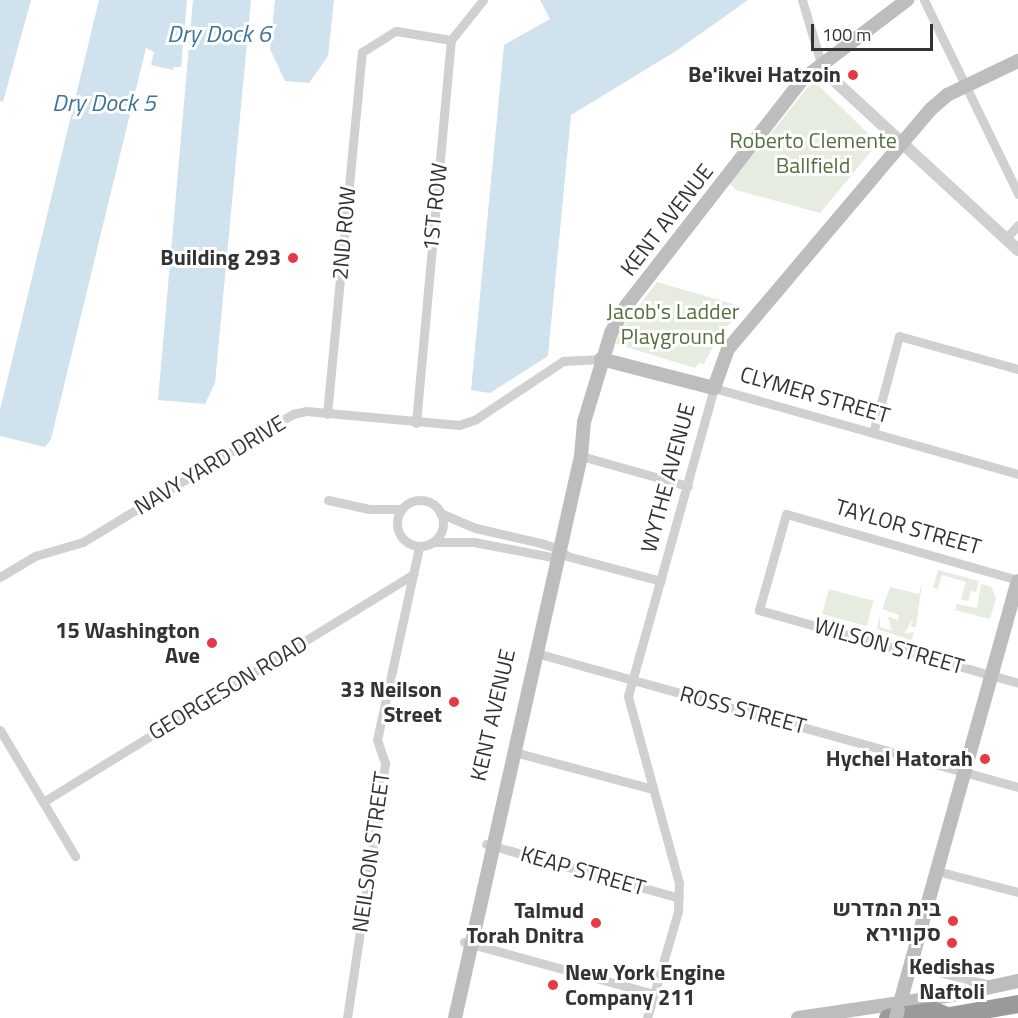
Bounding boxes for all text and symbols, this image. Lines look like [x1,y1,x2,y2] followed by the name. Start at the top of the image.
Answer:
[814,12,936,50] scale bar
[167,20,271,48] water label: Dry Dock 6
[822,21,871,48] text: 100 m
[688,62,841,88] place label: Be'ikvei Hatzoin
[846,68,860,82] marker: Be'ikvei Hatzoin
[52,89,156,117] water label: Dry Dock 5
[729,127,897,178] park label: Roberto Clemente Ballfield
[615,159,719,281] street label: KENT AVENUE
[417,162,453,252] street label: 1ST ROW
[327,185,361,281] street label: 2ND ROW
[160,245,281,271] place label: Building 293
[286,251,300,265] marker: Building 293
[607,298,739,350] park label: Jacob's Ladder Playground
[737,361,893,429] street label: CLYMER STREET
[635,400,701,556] street label: WYTHE AVENUE
[130,410,290,520] street label: NAVY YARD DRIVE
[832,494,984,560] street label: TAYLOR STREET
[811,612,967,680] street label: WILSON STREET
[55,617,200,668] place label: 15 Washington Ave
[144,630,312,746] street label: GEORGESON ROAD
[205,636,219,650] marker: 15 Washington Ave
[465,646,521,784] street label: KENT AVENUE
[340,676,442,728] place label: 33 Neilson Street
[677,680,809,740] street label: ROSS STREET
[447,695,461,709] marker: 33 Neilson Street
[826,746,973,772] place label: Hychel Hatorah
[978,752,992,766] marker: Hychel Hatorah
[347,770,395,934] street label: NEILSON STREET
[518,841,648,901] street label: KEAP STREET
[832,895,941,946] place label: בית המדרש סקווירא
[466,897,584,948] place label: Talmud Torah Dnitra
[946,914,960,928] marker: בית המדרש סקווירא
[589,916,603,930] marker: Talmud Torah Dnitra
[945,936,959,950] marker: Kedishas Naftoli
[909,953,995,1004] place label: Kedishas Naftoli
[565,959,725,1010] place label: New York Engine Company 211
[546,978,560,992] marker: New York Engine Company 211

